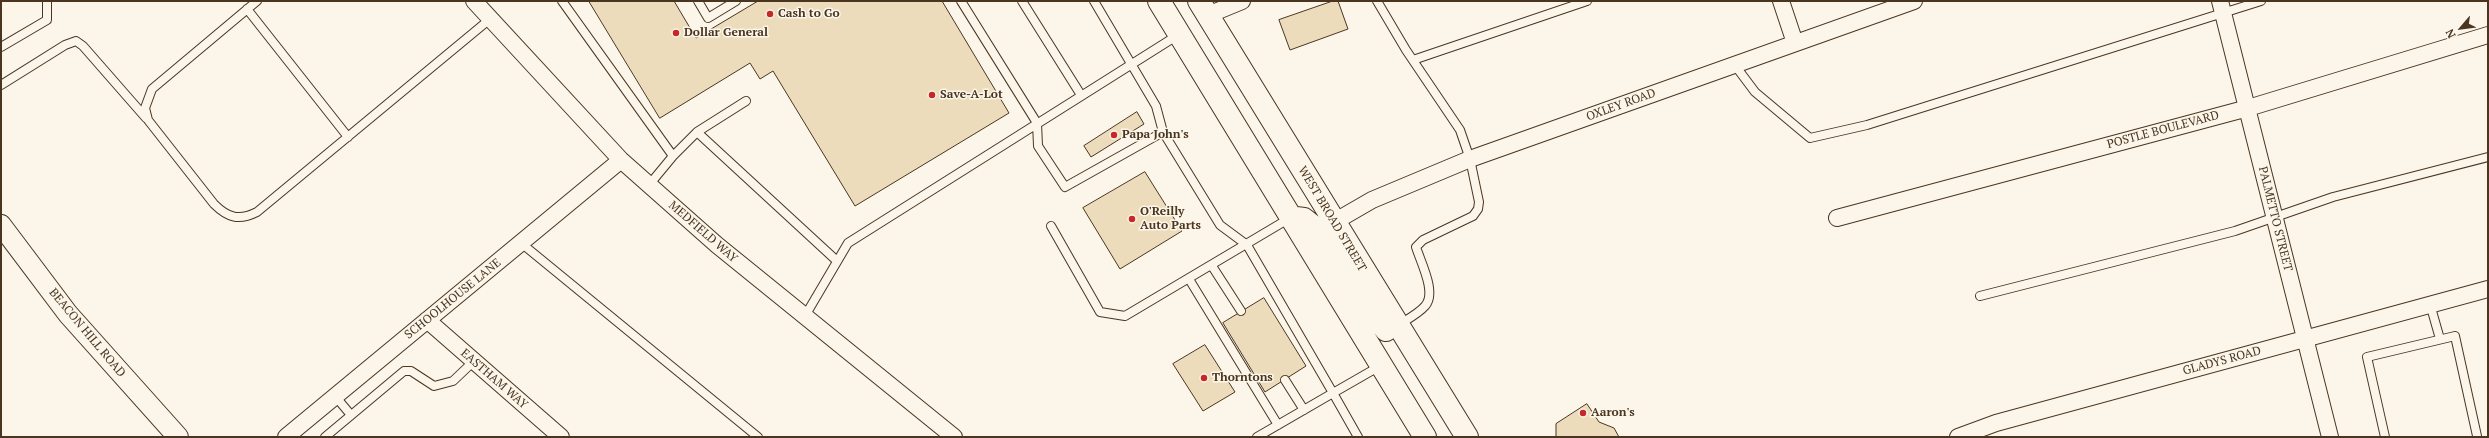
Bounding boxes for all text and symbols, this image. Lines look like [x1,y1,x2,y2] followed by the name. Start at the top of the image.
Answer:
[778,7,840,21] place label: Cash to Go
[2441,8,2481,48] north arrow
[765,9,775,19] marker: Cash to Go
[684,26,768,40] place label: Dollar General
[2442,27,2459,41] text: N
[671,28,681,38] marker: Dollar General
[1584,86,1658,124] street label: OXLEY ROAD
[940,88,1003,102] place label: Save-A-Lot
[927,90,937,100] marker: Save-A-Lot
[2105,108,2221,152] street label: POSTLE BOULEVARD
[1122,128,1189,142] place label: Papa John's
[1109,130,1119,140] marker: Papa John's
[1295,164,1369,274] street label: WEST BROAD STREET
[2255,165,2295,273] street label: PALMETTO STREET
[666,198,740,266] street label: MEDFIELD WAY
[1140,205,1201,233] place label: O'Reilly Auto Parts
[1127,214,1137,224] marker: O'Reilly Auto Parts
[402,256,504,342] street label: SCHOOLHOUSE LANE
[46,286,128,380] street label: BEACON HILL ROAD
[2181,344,2263,378] street label: GLADYS ROAD
[457,346,531,412] street label: EASTHAM WAY
[1212,371,1273,385] place label: Thorntons
[1199,373,1209,383] marker: Thorntons
[1591,406,1635,420] place label: Aaron's
[1578,408,1588,418] marker: Aaron's

